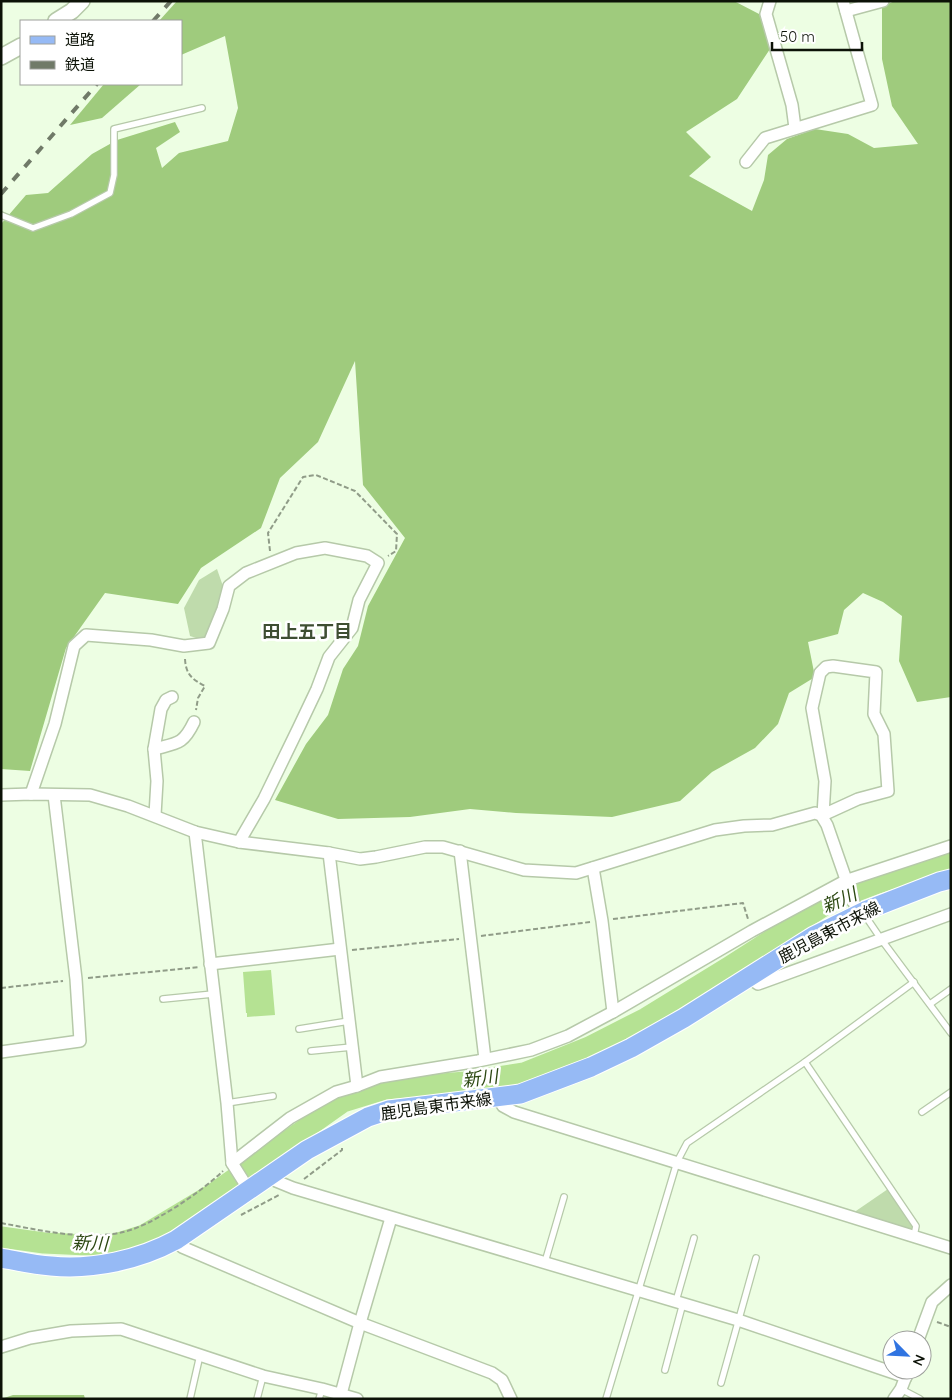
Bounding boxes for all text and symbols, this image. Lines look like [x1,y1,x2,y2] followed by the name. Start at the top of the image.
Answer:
[20,20,182,85] legend
[772,20,862,52] scale bar
[780,27,815,46] text: 50 m
[65,30,95,49] text: 道路
[65,55,95,74] text: 鉄道
[262,620,352,643] district label: 田上五丁目
[818,881,862,918] water label: 新川
[775,897,883,967] street label: 鹿児島東市来線
[461,1064,501,1092] water label: 新川
[379,1088,493,1124] street label: 鹿児島東市来線
[72,1231,110,1255] water label: 新川
[882,1330,932,1380] north arrow
[909,1352,929,1369] text: N

